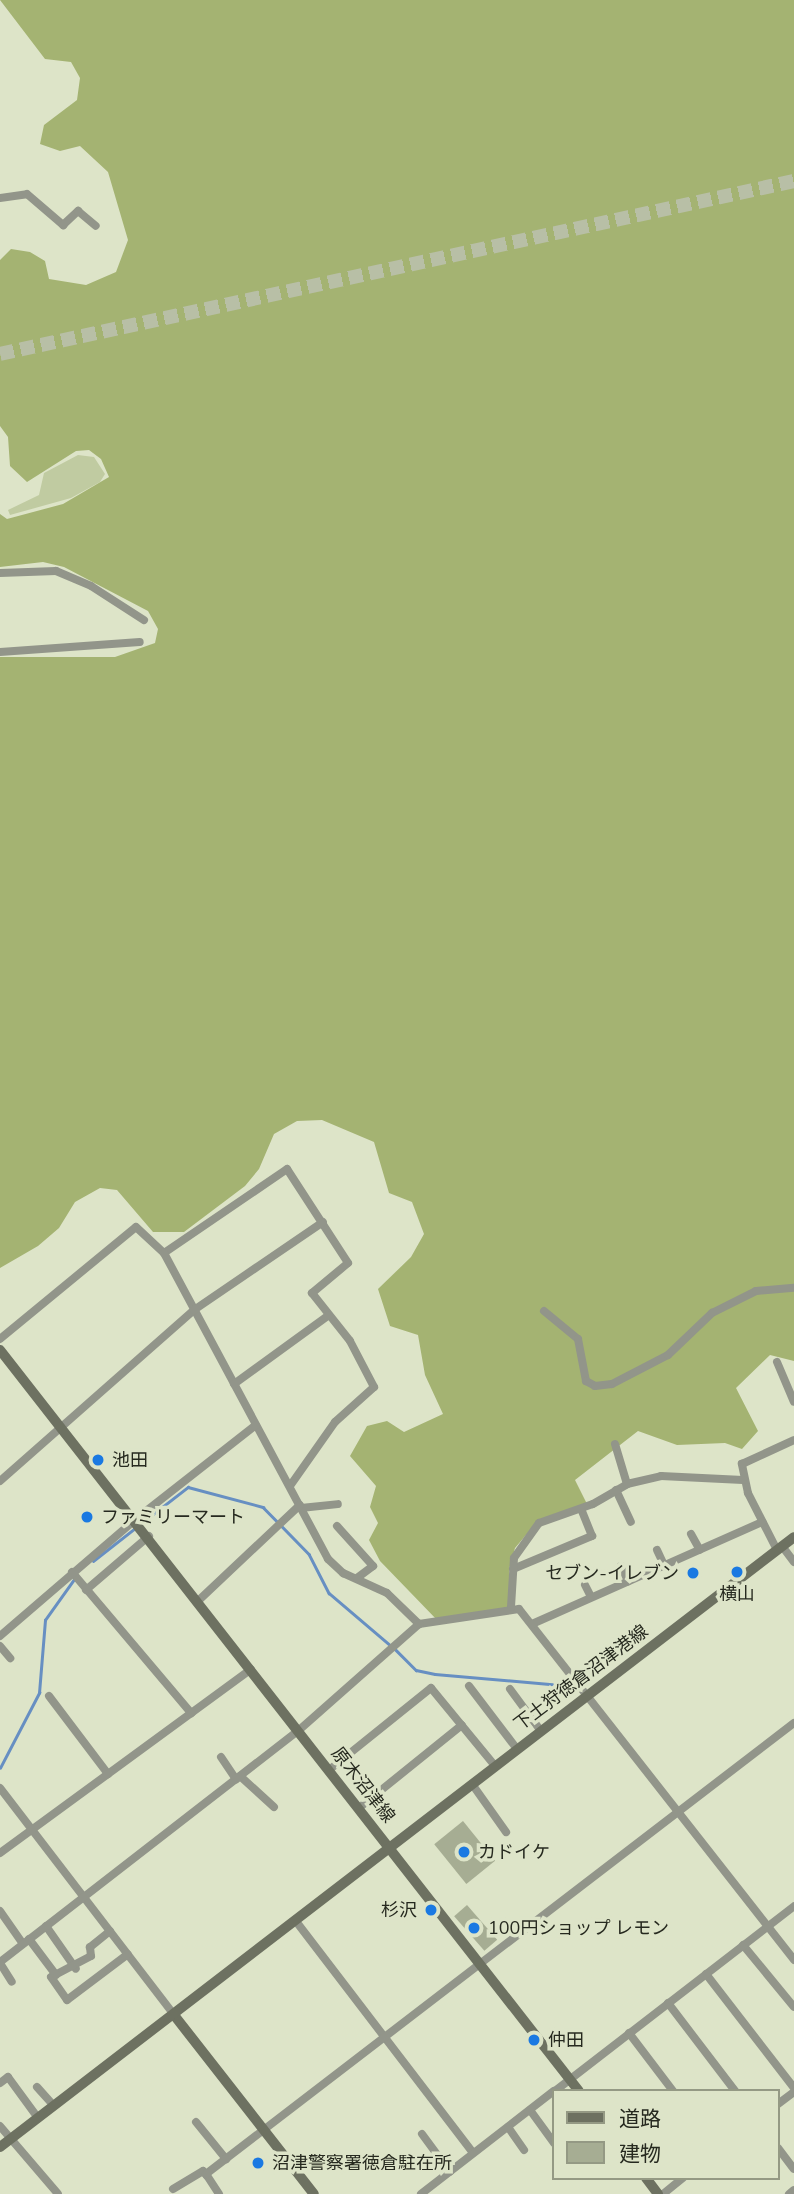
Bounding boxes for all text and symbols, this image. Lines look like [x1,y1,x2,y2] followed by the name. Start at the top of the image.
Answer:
[112,1449,148,1471] place label: 池田
[90,1452,106,1468] marker: 池田
[101,1506,245,1528] place label: ファミリーマート
[79,1509,95,1525] marker: ファミリーマート
[545,1562,679,1584] place label: セブン-イレブン
[729,1564,745,1580] marker: 横山
[685,1565,701,1581] marker: セブン-イレブン
[719,1583,755,1605] place label: 横山
[510,1621,652,1735] street label: 下土狩徳倉沼津港線
[327,1743,399,1827] street label: 原木沼津線
[478,1841,550,1863] place label: カドイケ
[456,1844,472,1860] marker: カドイケ
[381,1899,417,1921] place label: 杉沢
[423,1902,439,1918] marker: 杉沢
[488,1917,669,1939] place label: 100円ショップ レモン
[466,1920,482,1936] marker: 100円ショップ レモン
[548,2029,584,2051] place label: 仲田
[526,2032,542,2048] marker: 仲田
[552,2089,780,2180] legend
[619,2105,661,2133] text: 道路
[619,2140,661,2168] text: 建物
[272,2152,452,2174] place label: 沼津警察署徳倉駐在所
[250,2155,266,2171] marker: 沼津警察署徳倉駐在所

